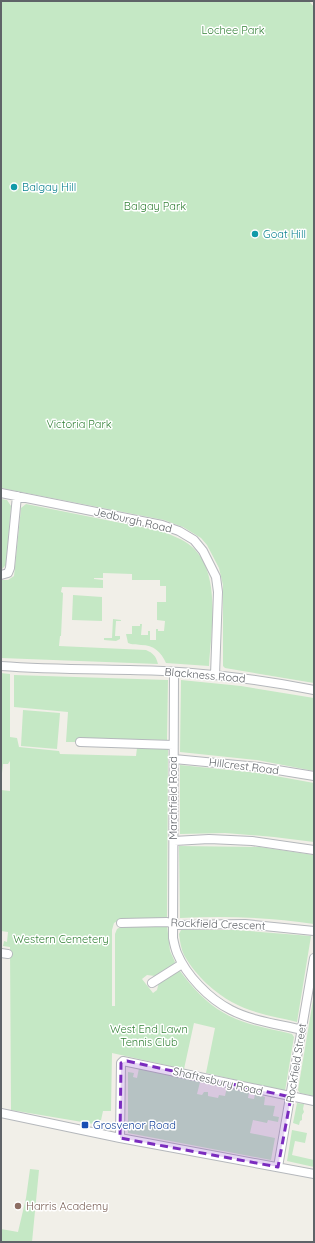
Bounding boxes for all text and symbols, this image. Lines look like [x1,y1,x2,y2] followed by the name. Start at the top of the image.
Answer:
[201,23,265,37] park label: Lochee Park
[22,180,76,194] place label: Balgay Hill
[9,182,19,192] marker: Balgay Hill
[124,199,186,213] park label: Balgay Park
[263,227,306,241] place label: Goat Hill
[250,229,260,239] marker: Goat Hill
[46,417,112,431] park label: Victoria Park
[93,504,173,536] street label: Jedburgh Road
[164,664,246,686] street label: Blackness Road
[208,755,280,777] street label: Hillcrest Road
[166,756,180,840] street label: Marchfield Road
[170,915,266,933] street label: Rockfield Crescent
[13,932,109,946] park label: Western Cemetery
[110,1022,188,1049] park label: West End Lawn Tennis Club
[283,1022,309,1104] street label: Rockfield Street
[172,1064,264,1098] street label: Shaftesbury Road
[93,1118,176,1132] place label: Grosvenor Road
[80,1120,90,1130] marker: Grosvenor Road
[26,1199,108,1213] place label: Harris Academy
[13,1201,23,1211] marker: Harris Academy

